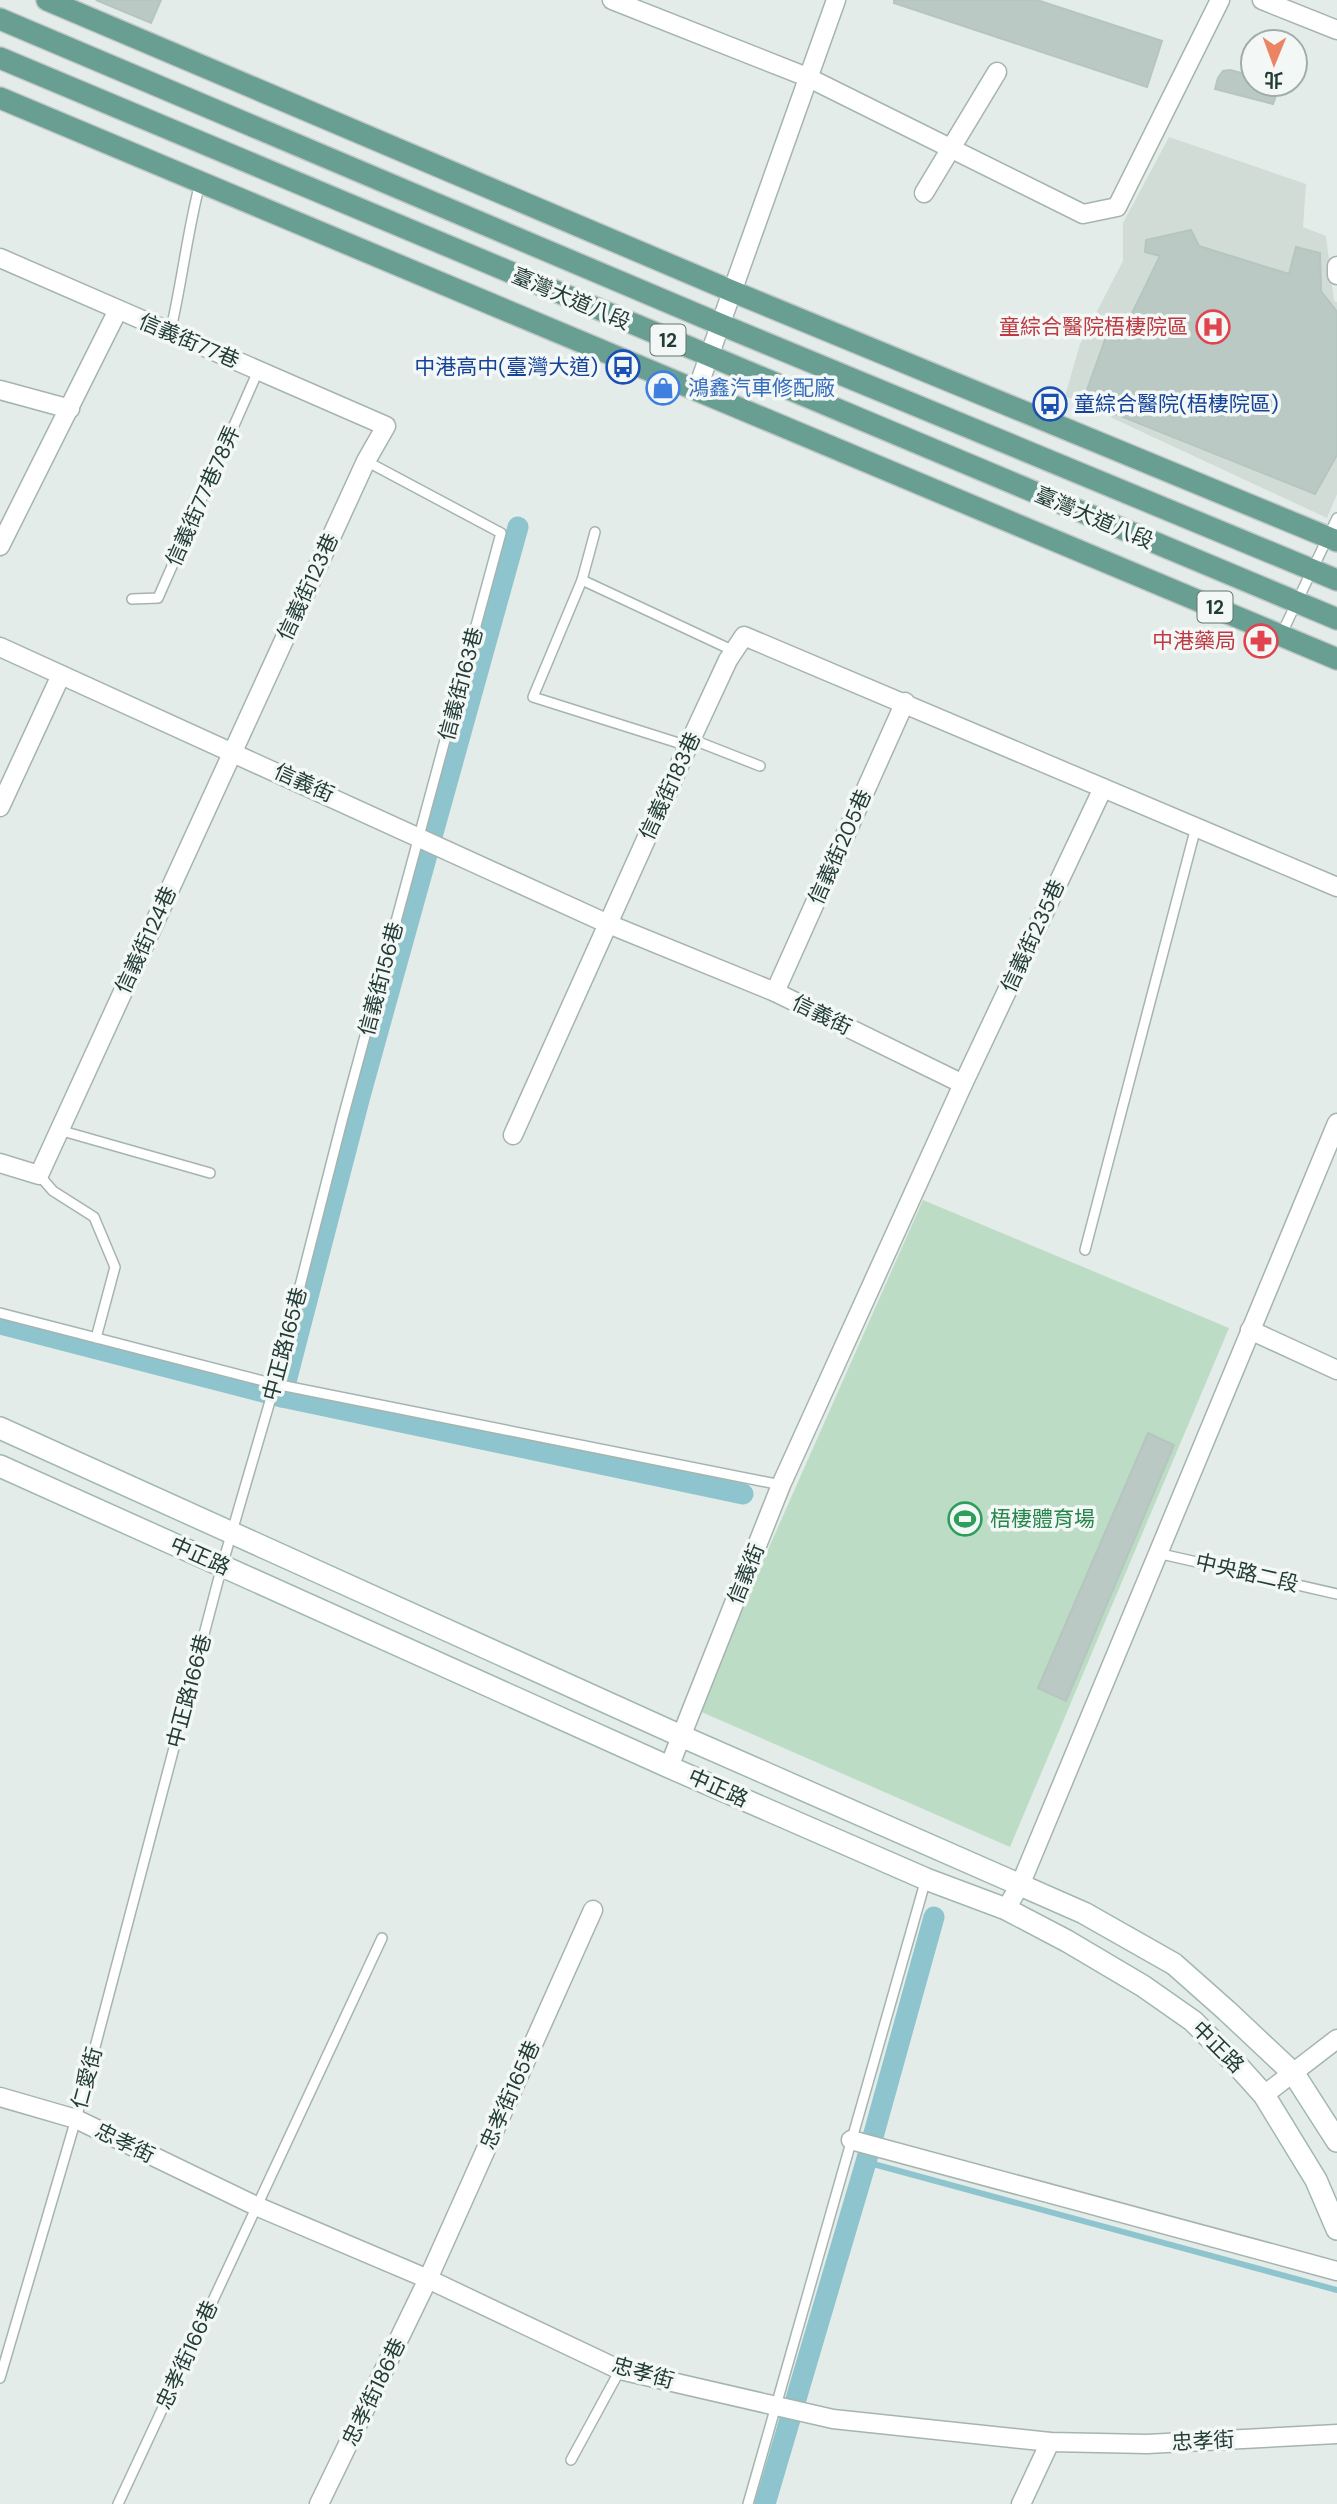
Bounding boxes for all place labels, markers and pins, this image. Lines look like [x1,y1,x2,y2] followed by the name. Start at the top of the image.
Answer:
[1194,308,1232,346] hospital icon: 童綜合醫院梧棲院區
[999,313,1188,341] place label: 童綜合醫院梧棲院區
[604,348,642,386] bus stop icon: 中港高中(臺灣大道)
[414,353,598,381] place label: 中港高中(臺灣大道)
[644,369,682,407] shop icon: 鴻鑫汽車修配廠
[688,374,835,402] place label: 鴻鑫汽車修配廠
[1031,385,1069,423] bus stop icon: 童綜合醫院(梧棲院區)
[1074,390,1279,418] place label: 童綜合醫院(梧棲院區)
[1242,622,1280,660] pharmacy icon: 中港藥局
[1152,627,1236,655] place label: 中港藥局
[946,1500,984,1538] sports icon: 梧棲體育場
[990,1505,1095,1533] place label: 梧棲體育場

